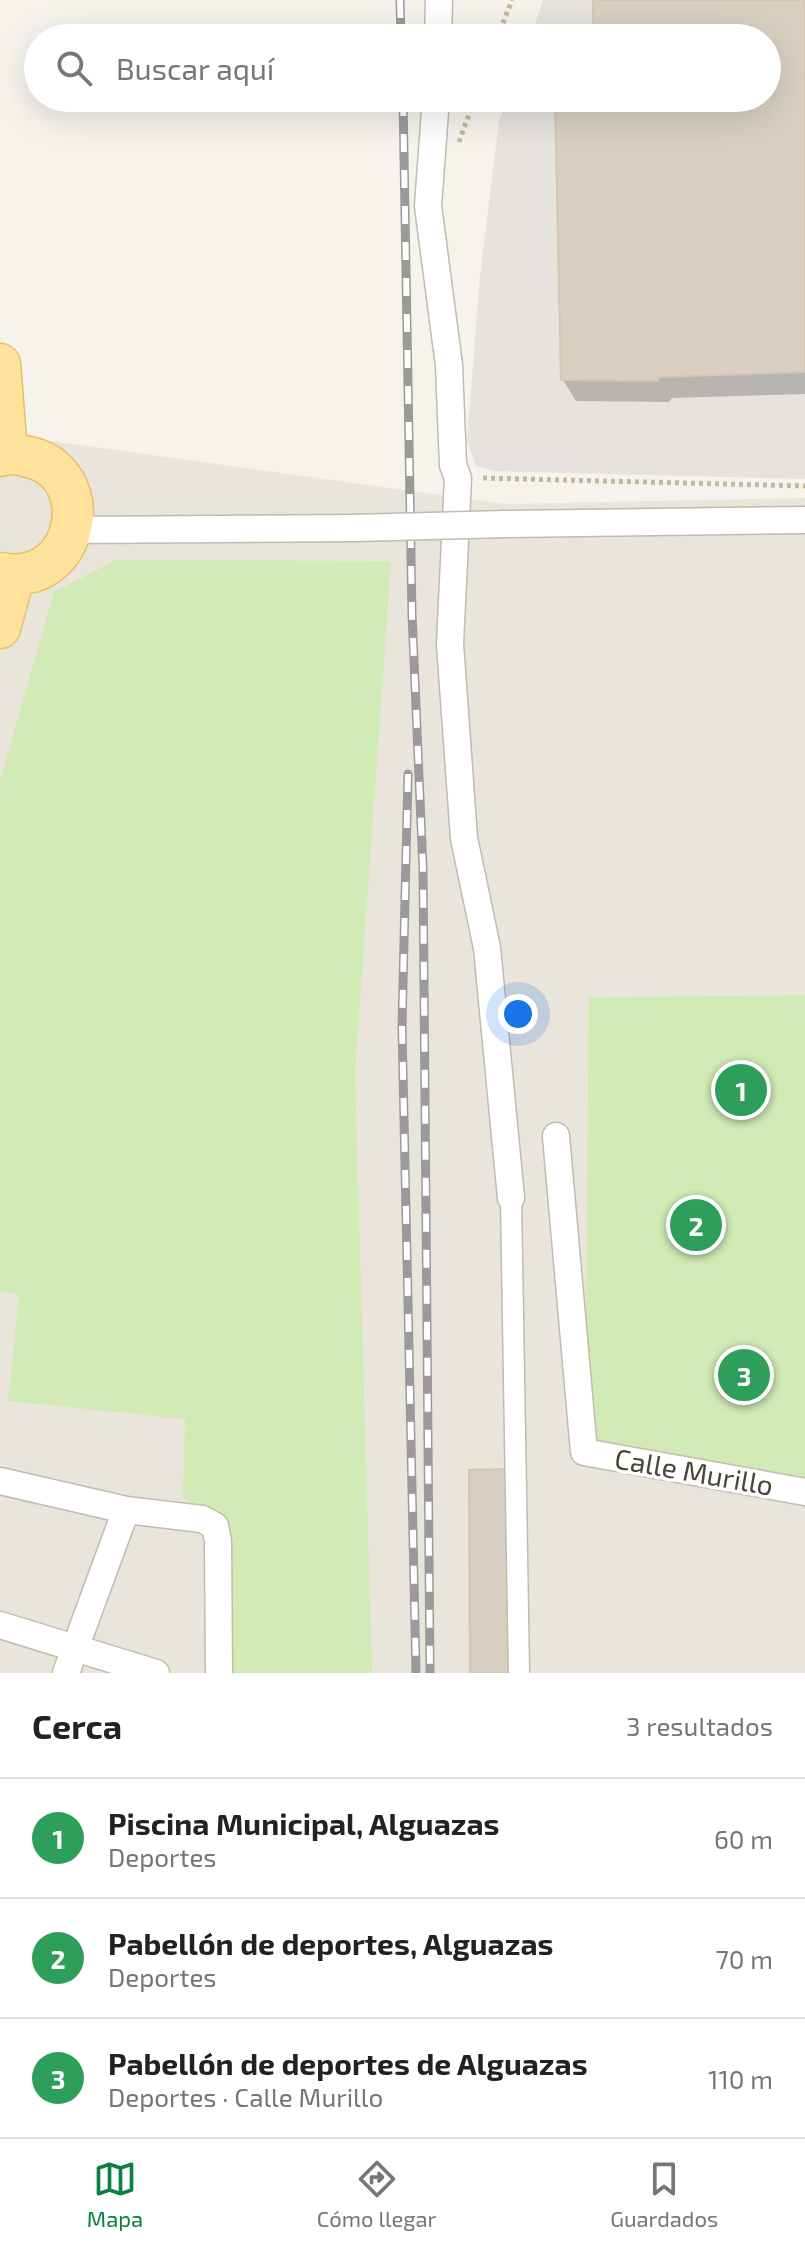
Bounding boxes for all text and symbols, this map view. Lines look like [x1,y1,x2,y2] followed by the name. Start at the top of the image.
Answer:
[24,24,781,112] search box
[52,46,96,90] icon: search
[116,50,274,86] text: Buscar aquí
[498,994,538,1034] your location
[715,1060,767,1120] pin: 1
[670,1195,722,1255] pin: 2
[718,1345,770,1405] pin: 3
[612,1440,776,1502] street label: Calle Murillo
[32,1705,122,1746] text: Cerca
[626,1710,773,1741] text: 3 resultados
[108,1805,500,1841] text: Piscina Municipal, Alguazas
[52,1823,64,1854] text: 1
[714,1823,773,1854] text: 60 m
[108,1841,217,1872] text: Deportes
[108,1925,554,1961] text: Pabellón de deportes, Alguazas
[50,1943,66,1974] text: 2
[715,1943,773,1974] text: 70 m
[108,1961,217,1992] text: Deportes
[108,2045,588,2081] text: Pabellón de deportes de Alguazas
[51,2063,65,2094] text: 3
[708,2063,773,2094] text: 110 m
[108,2081,383,2112] text: Deportes · Calle Murillo
[87,2157,143,2231] tab: Mapa
[317,2157,436,2231] tab: Cómo llegar
[610,2157,718,2231] tab: Guardados

